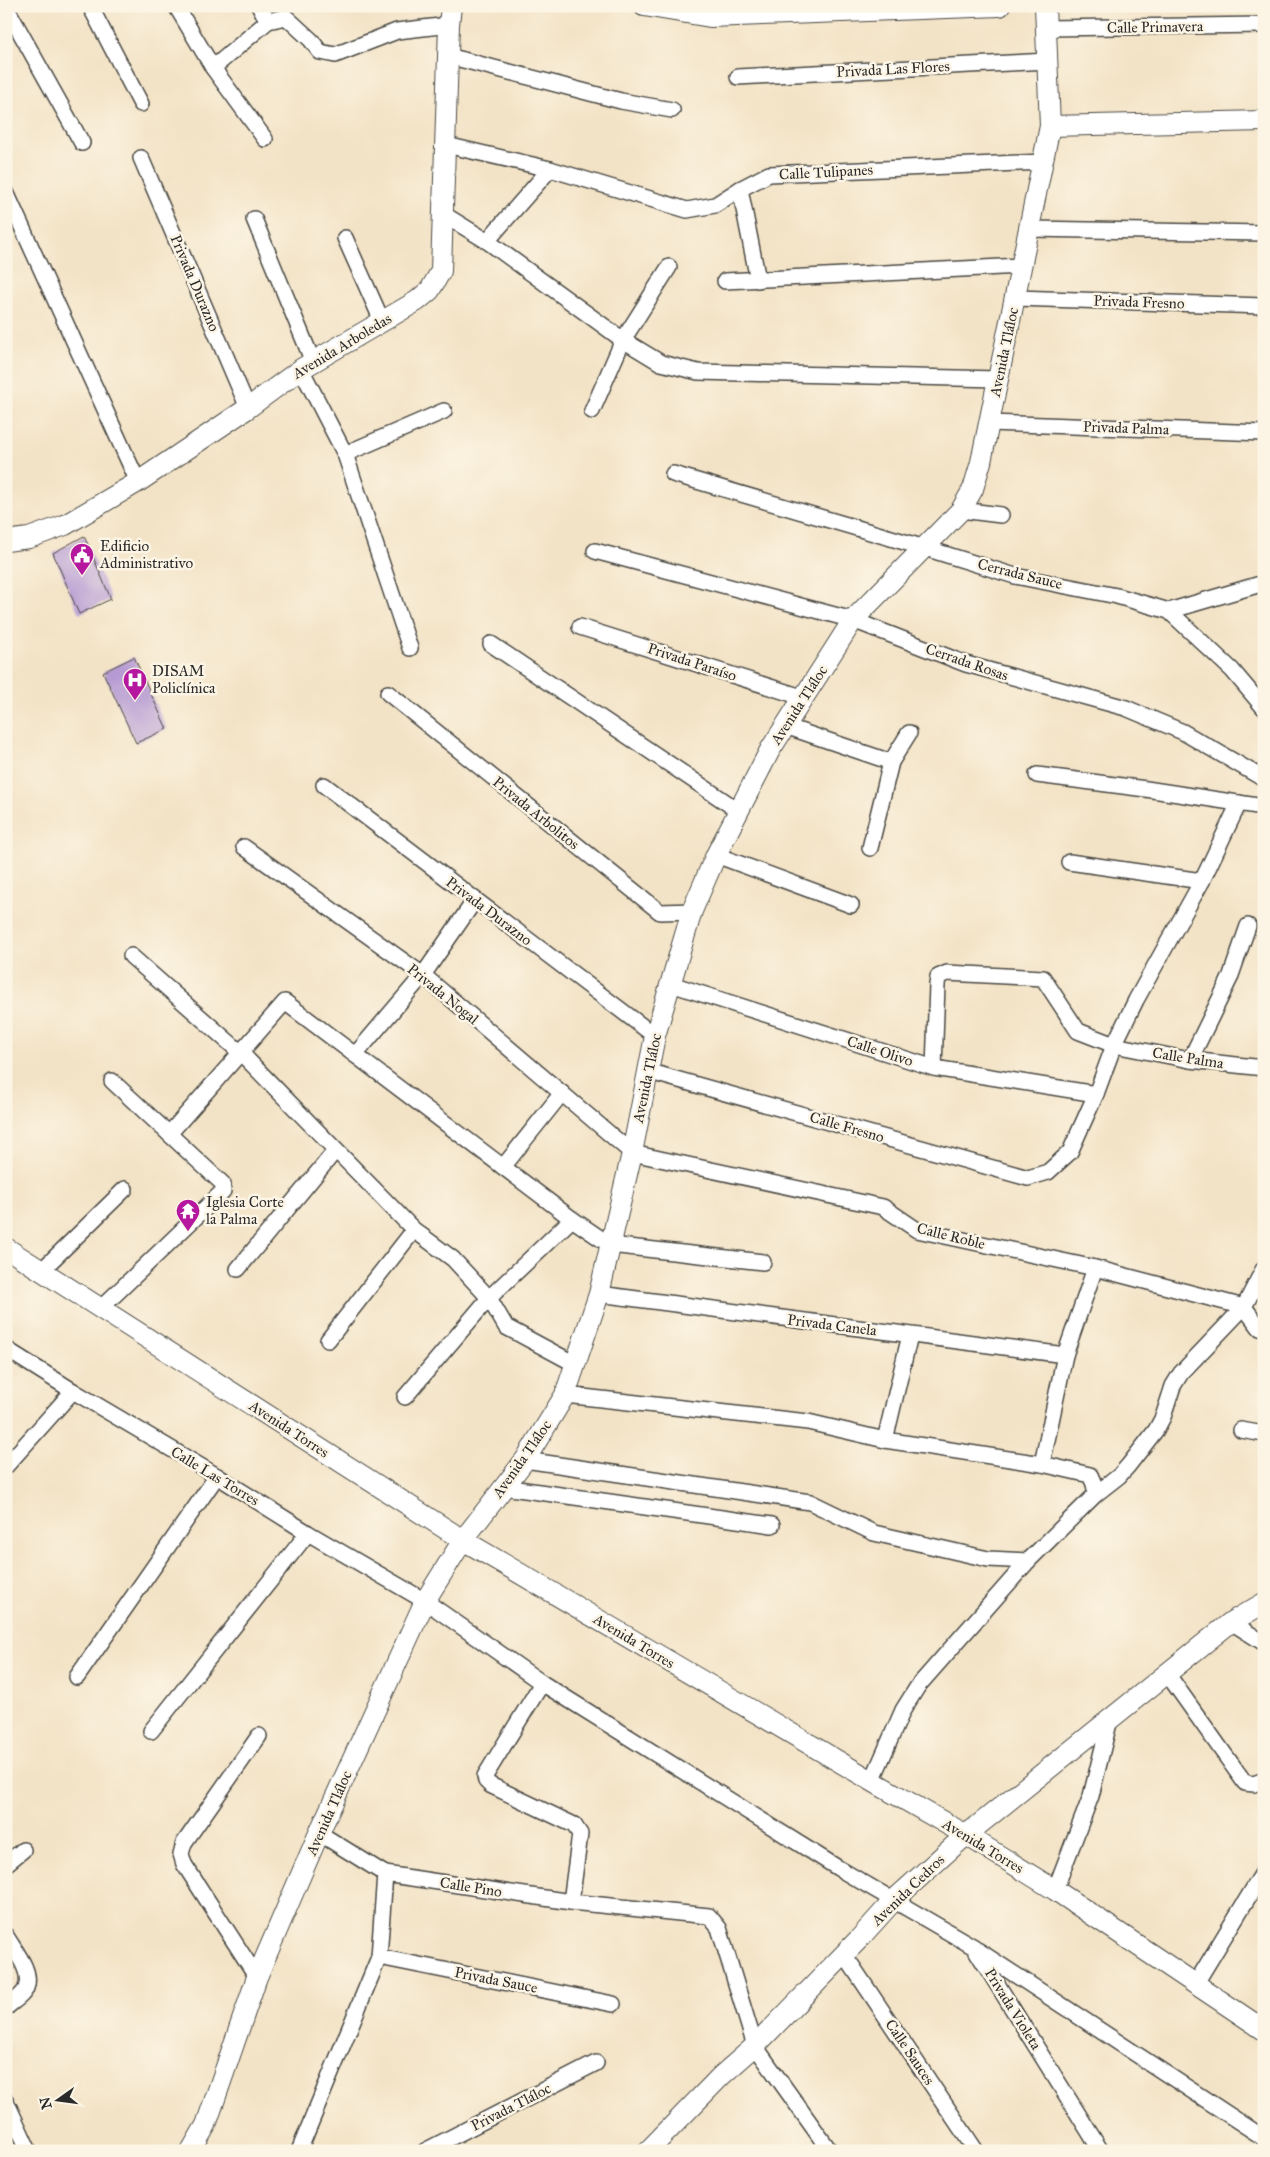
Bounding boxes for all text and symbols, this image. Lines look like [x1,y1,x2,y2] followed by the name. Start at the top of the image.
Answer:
[1107,17,1204,37] street label: Calle Primavera
[836,57,950,81] street label: Privada Las Flores
[779,161,873,183] street label: Calle Tulipanes
[167,232,224,334] street label: Privada Durazno
[1093,291,1185,313] street label: Privada Fresno
[986,306,1022,399] street label: Avenida Tláloc
[288,309,395,383] street label: Avenida Arboledas
[1083,417,1170,439] street label: Privada Palma
[99,537,194,572] place label: Edificio Administrativo
[69,542,95,576] public building icon: Edificio Administrativo
[976,555,1064,593] street label: Cerrada Sauce
[645,639,739,685] street label: Privada Paraíso
[923,639,1011,685] street label: Cerrada Rosas
[152,662,216,697] place label: DISAM Policlínica
[766,662,831,749] street label: Avenida Tláloc
[122,667,148,701] hospital icon: DISAM Policlínica
[489,773,583,853] street label: Privada Arbolitos
[442,873,536,949] street label: Privada Durazno
[404,960,483,1029] street label: Privada Nogal
[629,1032,665,1125] street label: Avenida Tláloc
[845,1032,916,1070] street label: Calle Olivo
[1151,1043,1225,1073] street label: Calle Palma
[808,1108,887,1146] street label: Calle Fresno
[206,1193,284,1228] place label: Iglesia Corte la Palma
[175,1198,201,1232] temple icon: Iglesia Corte la Palma
[915,1219,987,1253] street label: Calle Roble
[786,1311,878,1339] street label: Privada Canela
[245,1396,332,1461] street label: Avenida Torres
[488,1417,555,1502] street label: Avenida Tláloc
[168,1443,262,1509] street label: Calle Las Torres
[589,1609,678,1672] street label: Avenida Torres
[302,1768,356,1859] street label: Avenida Tláloc
[938,1814,1027,1877] street label: Avenida Torres
[867,1851,948,1930] street label: Avenida Cedros
[439,1873,504,1901] street label: Calle Pino
[453,1963,539,1997] street label: Privada Sauce
[981,1965,1046,2054] street label: Privada Violeta
[882,2016,938,2088] street label: Calle Sauces
[32,2074,82,2124] north arrow
[468,2079,554,2135] street label: Privada Tláloc
[36,2095,56,2111] text: N

